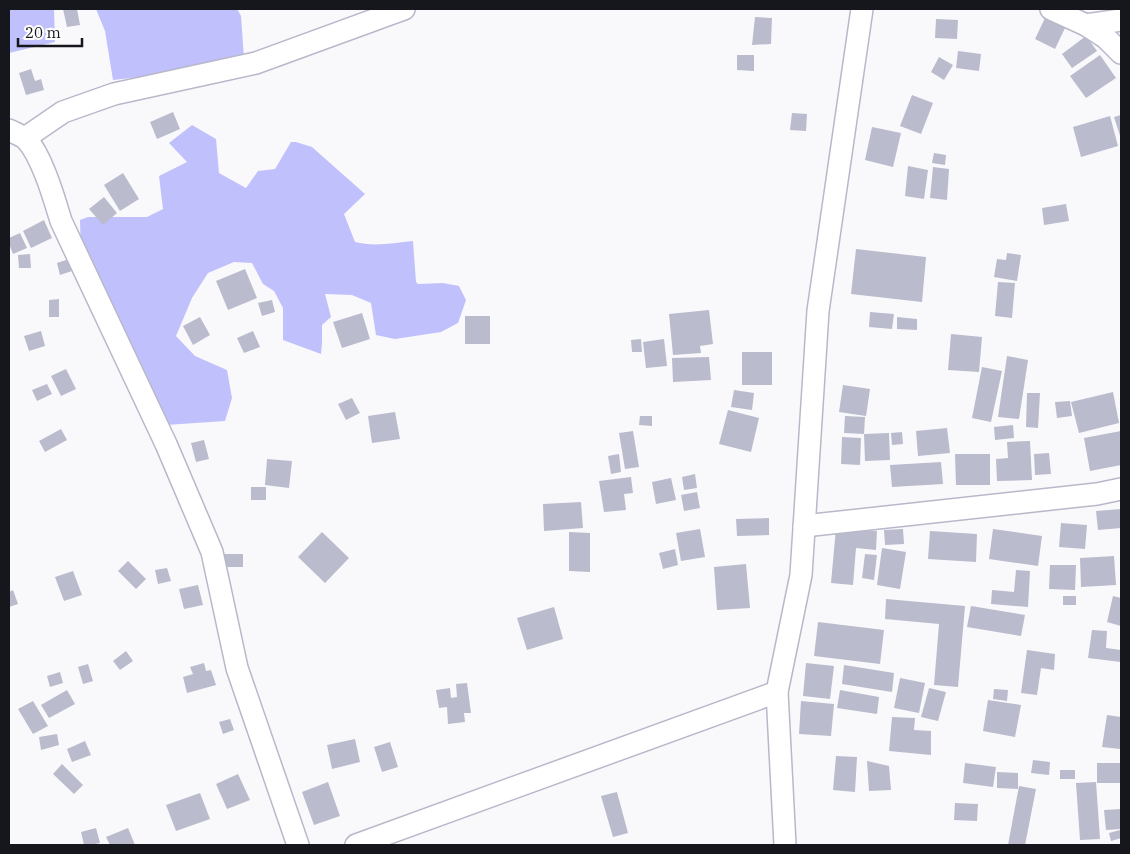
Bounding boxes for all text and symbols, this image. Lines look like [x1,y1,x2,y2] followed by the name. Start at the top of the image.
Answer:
[18,15,81,47] scale bar
[25,23,61,42] text: 20 m

